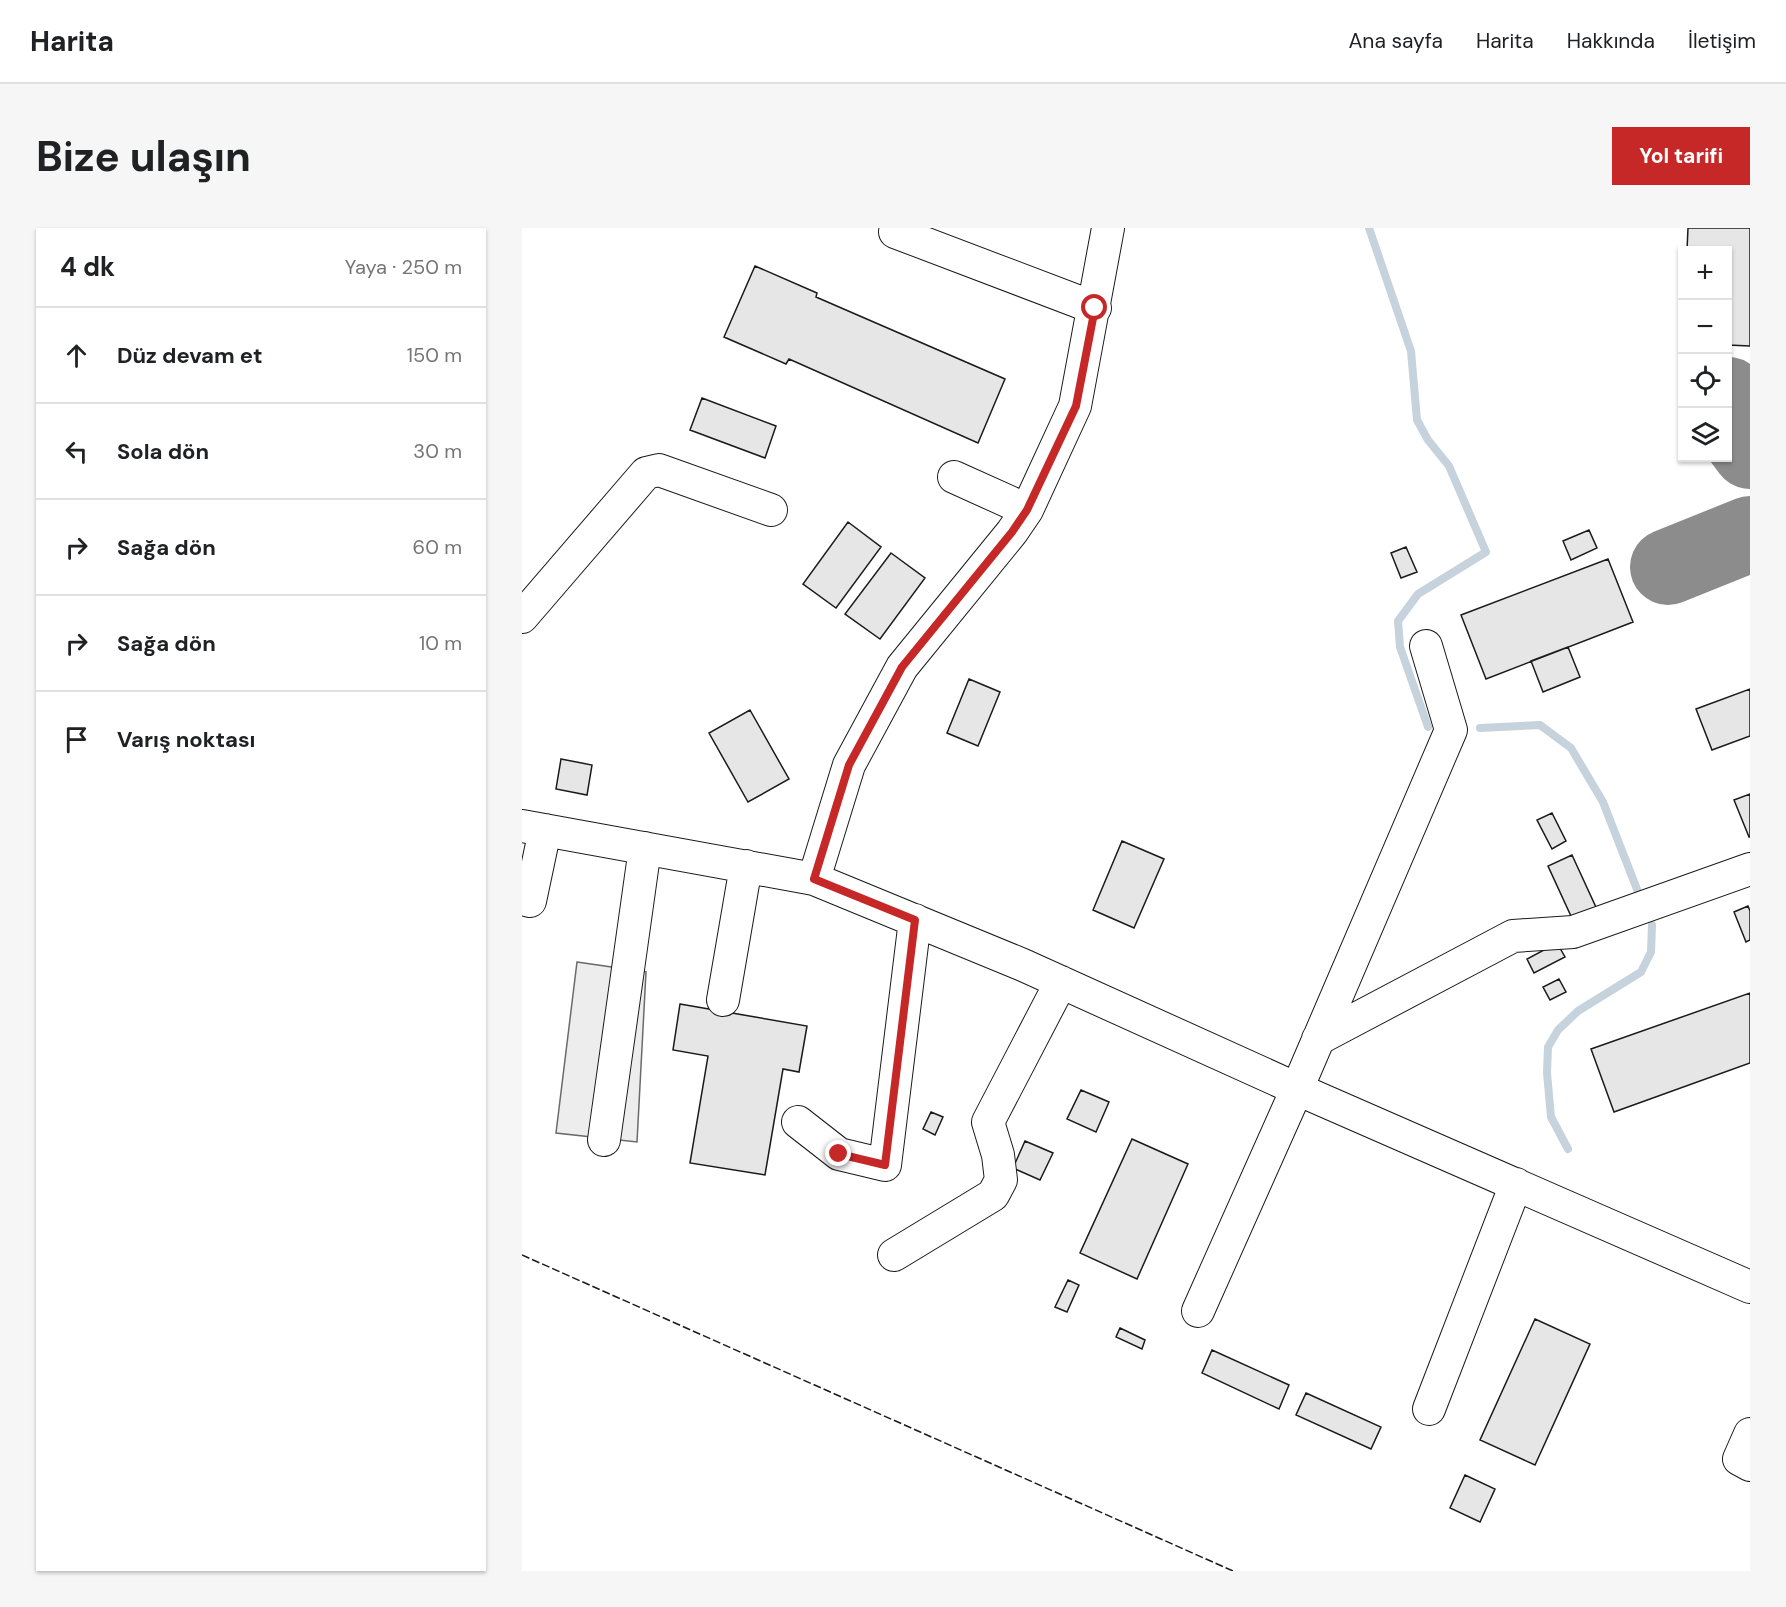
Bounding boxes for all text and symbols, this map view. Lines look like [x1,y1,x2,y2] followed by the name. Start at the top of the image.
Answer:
[30,23,114,60] text: Harita
[1348,27,1443,55] text: Ana sayfa
[1476,27,1534,55] text: Harita
[1567,27,1655,55] text: Hakkında
[1688,27,1756,55] text: İletişim
[1612,127,1750,185] button: Yol tarifi
[36,129,251,184] text: Bize ulaşın
[1678,246,1732,462] map controls
[1678,246,1732,300] button: +
[60,250,115,284] text: 4 dk
[345,254,462,280] text: Yaya · 250 m
[1081,294,1107,320] route start
[1678,300,1732,354] button: −
[60,339,93,372] icon: ahead
[117,341,262,370] text: Düz devam et
[407,342,462,368] text: 150 m
[1678,354,1732,408] button: locate
[1678,408,1732,462] button: layers
[60,435,93,468] icon: left
[117,437,209,466] text: Sola dön
[413,438,462,464] text: 30 m
[60,531,93,564] icon: right
[117,533,216,562] text: Sağa dön
[413,534,462,560] text: 60 m
[60,627,93,660] icon: right
[117,629,216,658] text: Sağa dön
[419,630,462,656] text: 10 m
[60,723,93,756] icon: arrive
[117,725,255,754] text: Varış noktası
[825,1140,851,1166] route end

